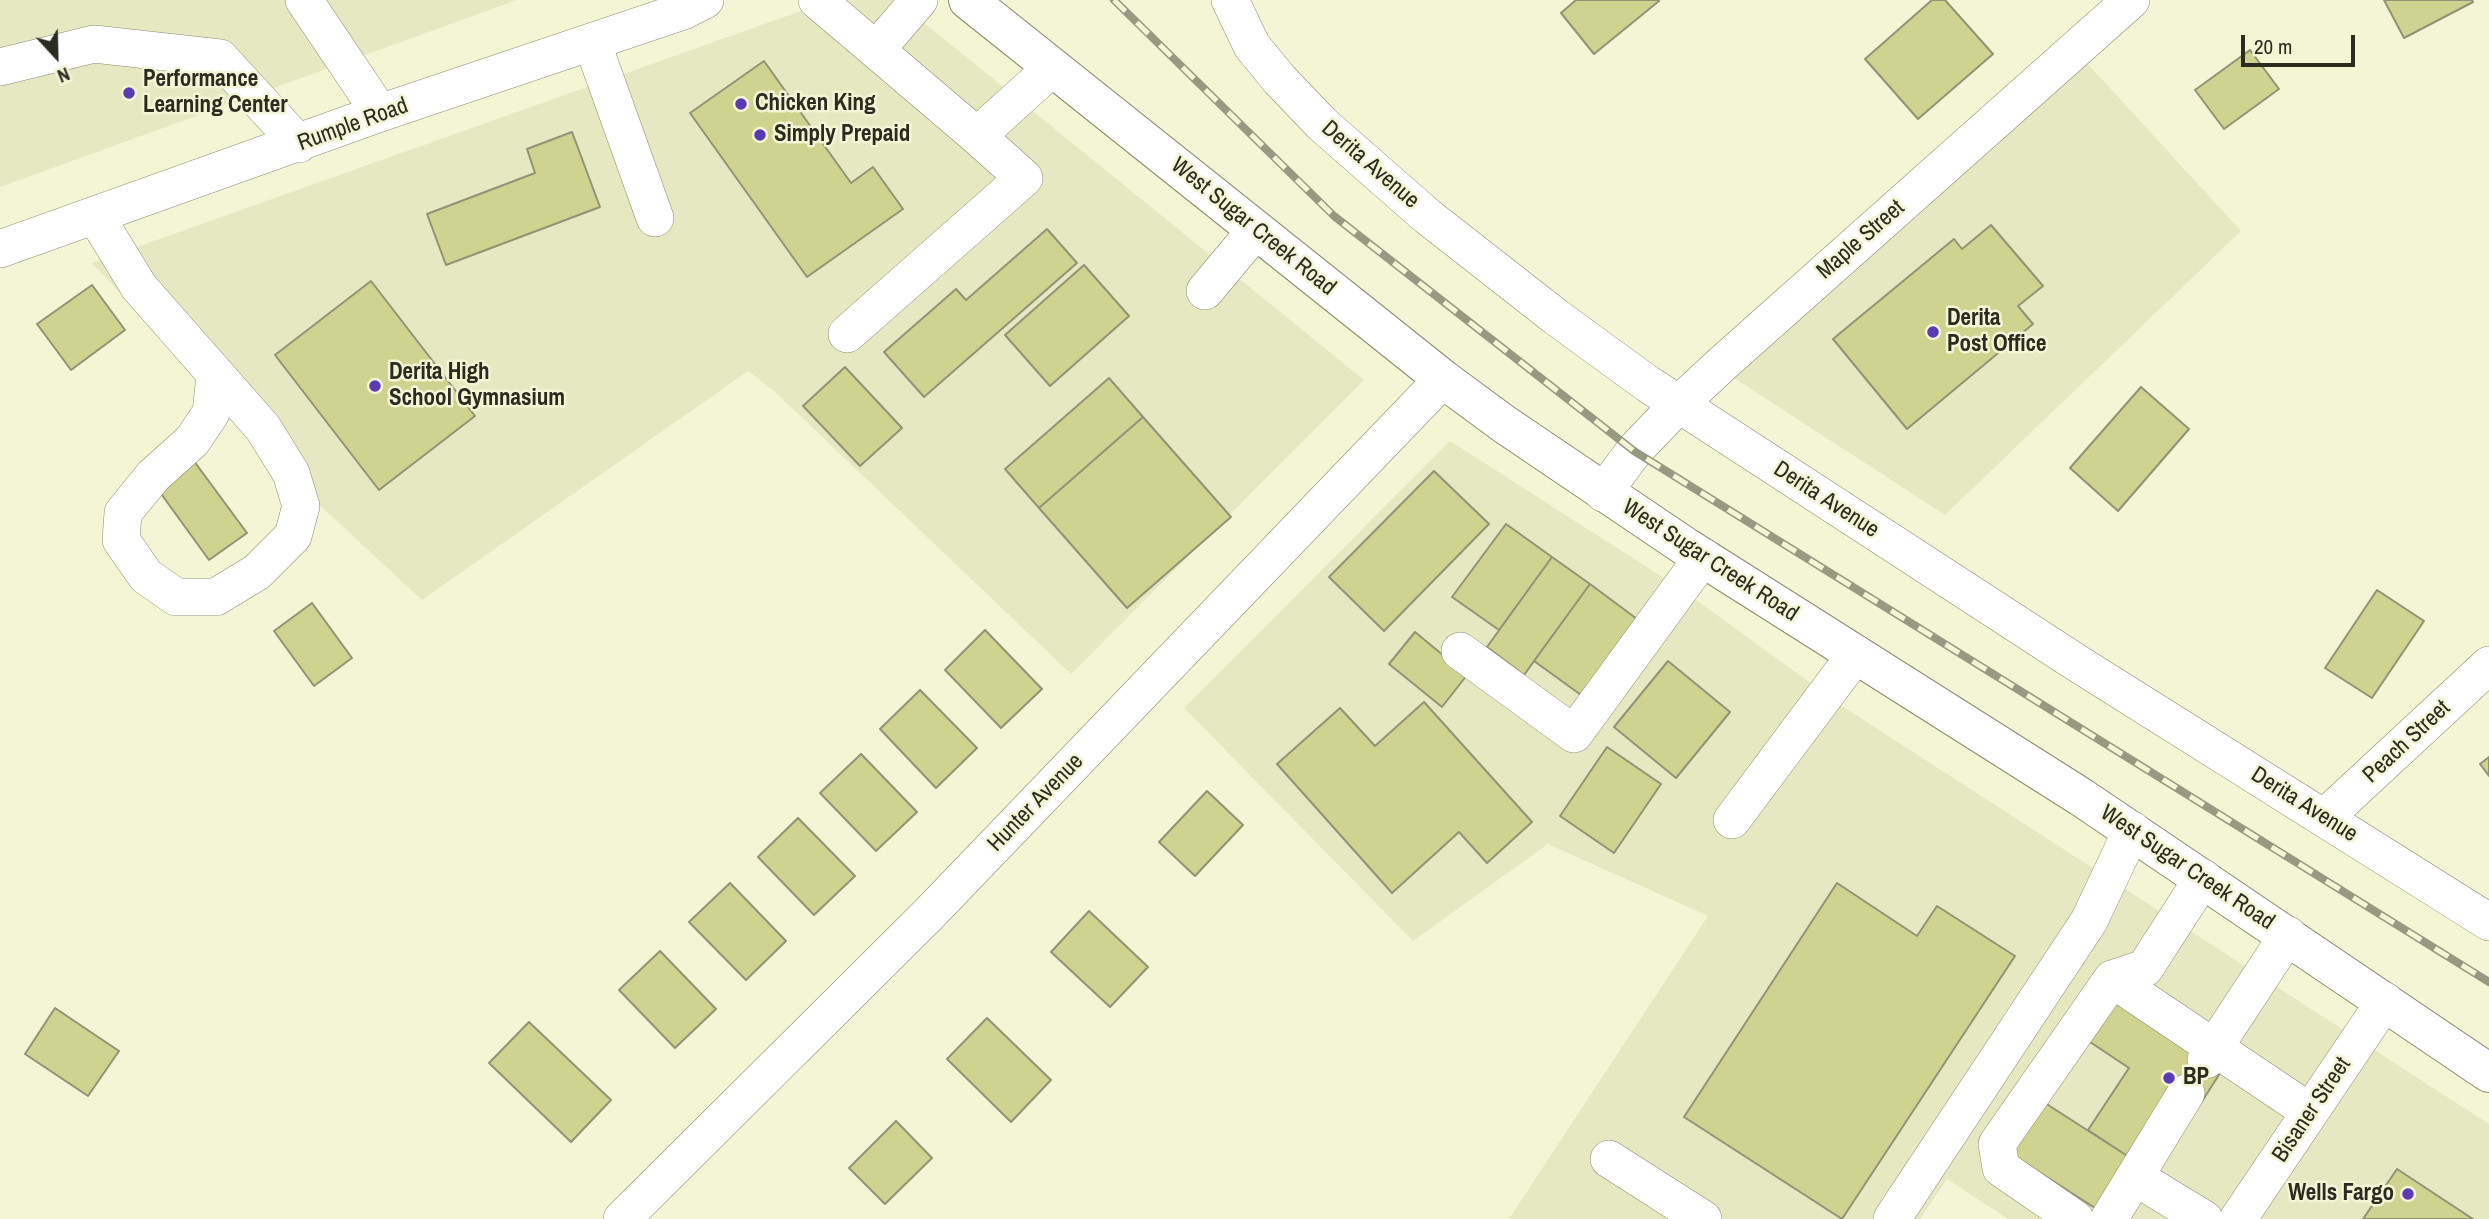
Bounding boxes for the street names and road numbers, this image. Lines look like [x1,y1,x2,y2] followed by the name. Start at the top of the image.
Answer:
[294,92,412,158] street label: Rumple Road
[1316,115,1424,215] street label: Derita Avenue
[1165,152,1341,302] street label: West Sugar Creek Road
[1812,195,1910,285] street label: Maple Street
[1768,456,1884,544] street label: Derita Avenue
[1617,494,1803,628] street label: West Sugar Creek Road
[2358,695,2456,789] street label: Peach Street
[982,748,1090,858] street label: Hunter Avenue
[2246,761,2362,849] street label: Derita Avenue
[2095,799,2279,937] street label: West Sugar Creek Road
[2267,1052,2357,1168] street label: Bisaner Street

